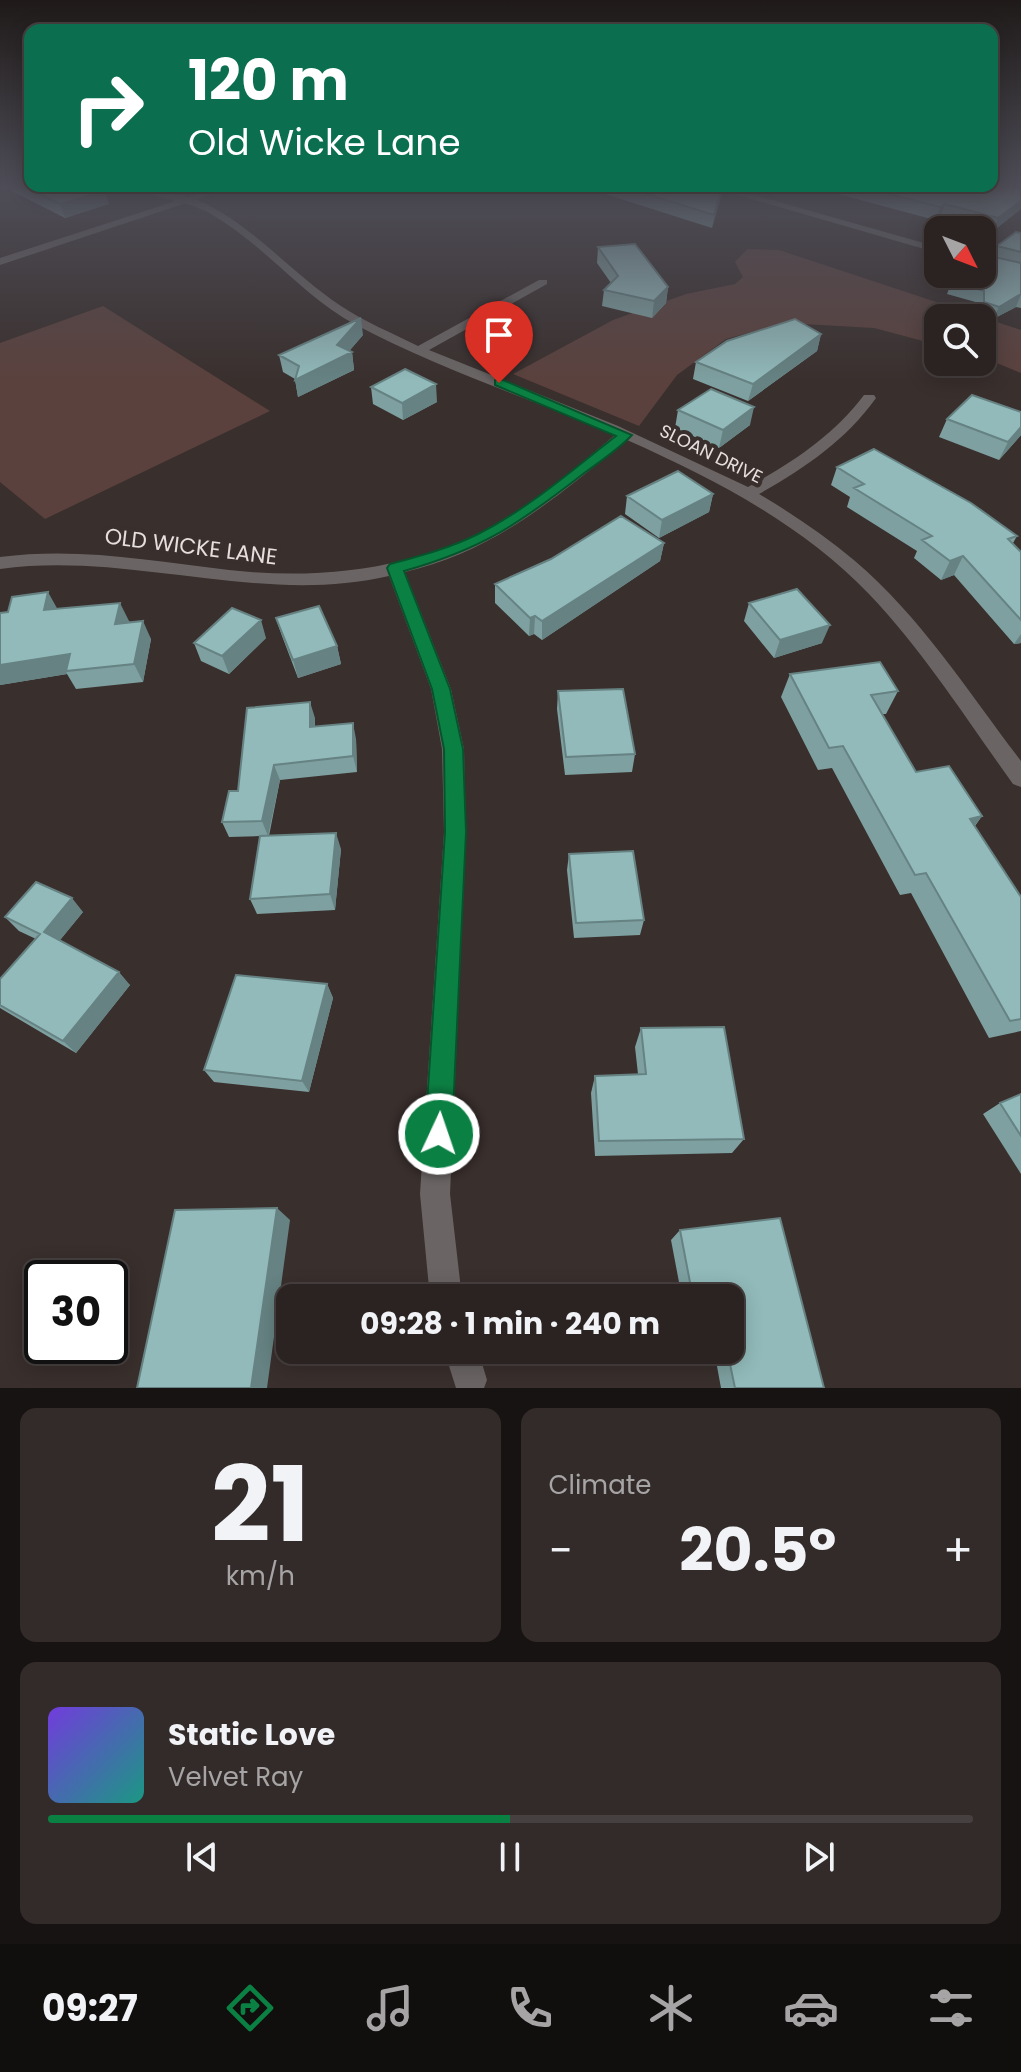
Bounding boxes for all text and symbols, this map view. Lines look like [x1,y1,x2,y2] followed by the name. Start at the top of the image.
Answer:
[188,41,349,120] text: 120 m
[56,56,160,160] icon: right
[188,117,461,168] text: Old Wicke Lane
[924,216,996,288] north arrow
[924,216,996,376] map controls
[465,301,533,383] pin
[924,304,996,376] button: search
[477,313,521,357] icon: arrive
[656,418,767,489] street label: SLOAN DRIVE
[103,521,279,572] street label: OLD WICKE LANE
[397,1092,481,1176] position arrow
[24,1260,128,1364] speed limit sign: 30
[360,1302,660,1345] text: 09:28 · 1 min · 240 m
[211,1432,310,1577] text: 21
[549,1467,651,1503] text: Climate
[679,1508,836,1592] text: 20.5°
[549,1520,573,1581] text: −
[943,1520,973,1581] text: +
[226,1558,295,1594] text: km/h
[168,1713,335,1756] text: Static Love
[168,1759,303,1795] text: Velvet Ray
[180,1835,224,1879] icon: previous
[488,1835,532,1879] icon: pause
[797,1835,841,1879] icon: next
[222,1980,278,2036] icon: directions
[362,1980,418,2036] icon: music
[502,1980,558,2036] icon: phone
[643,1980,699,2036] icon: climate
[783,1980,839,2036] icon: car
[923,1980,979,2036] icon: filters
[42,1983,138,2034] text: 09:27

